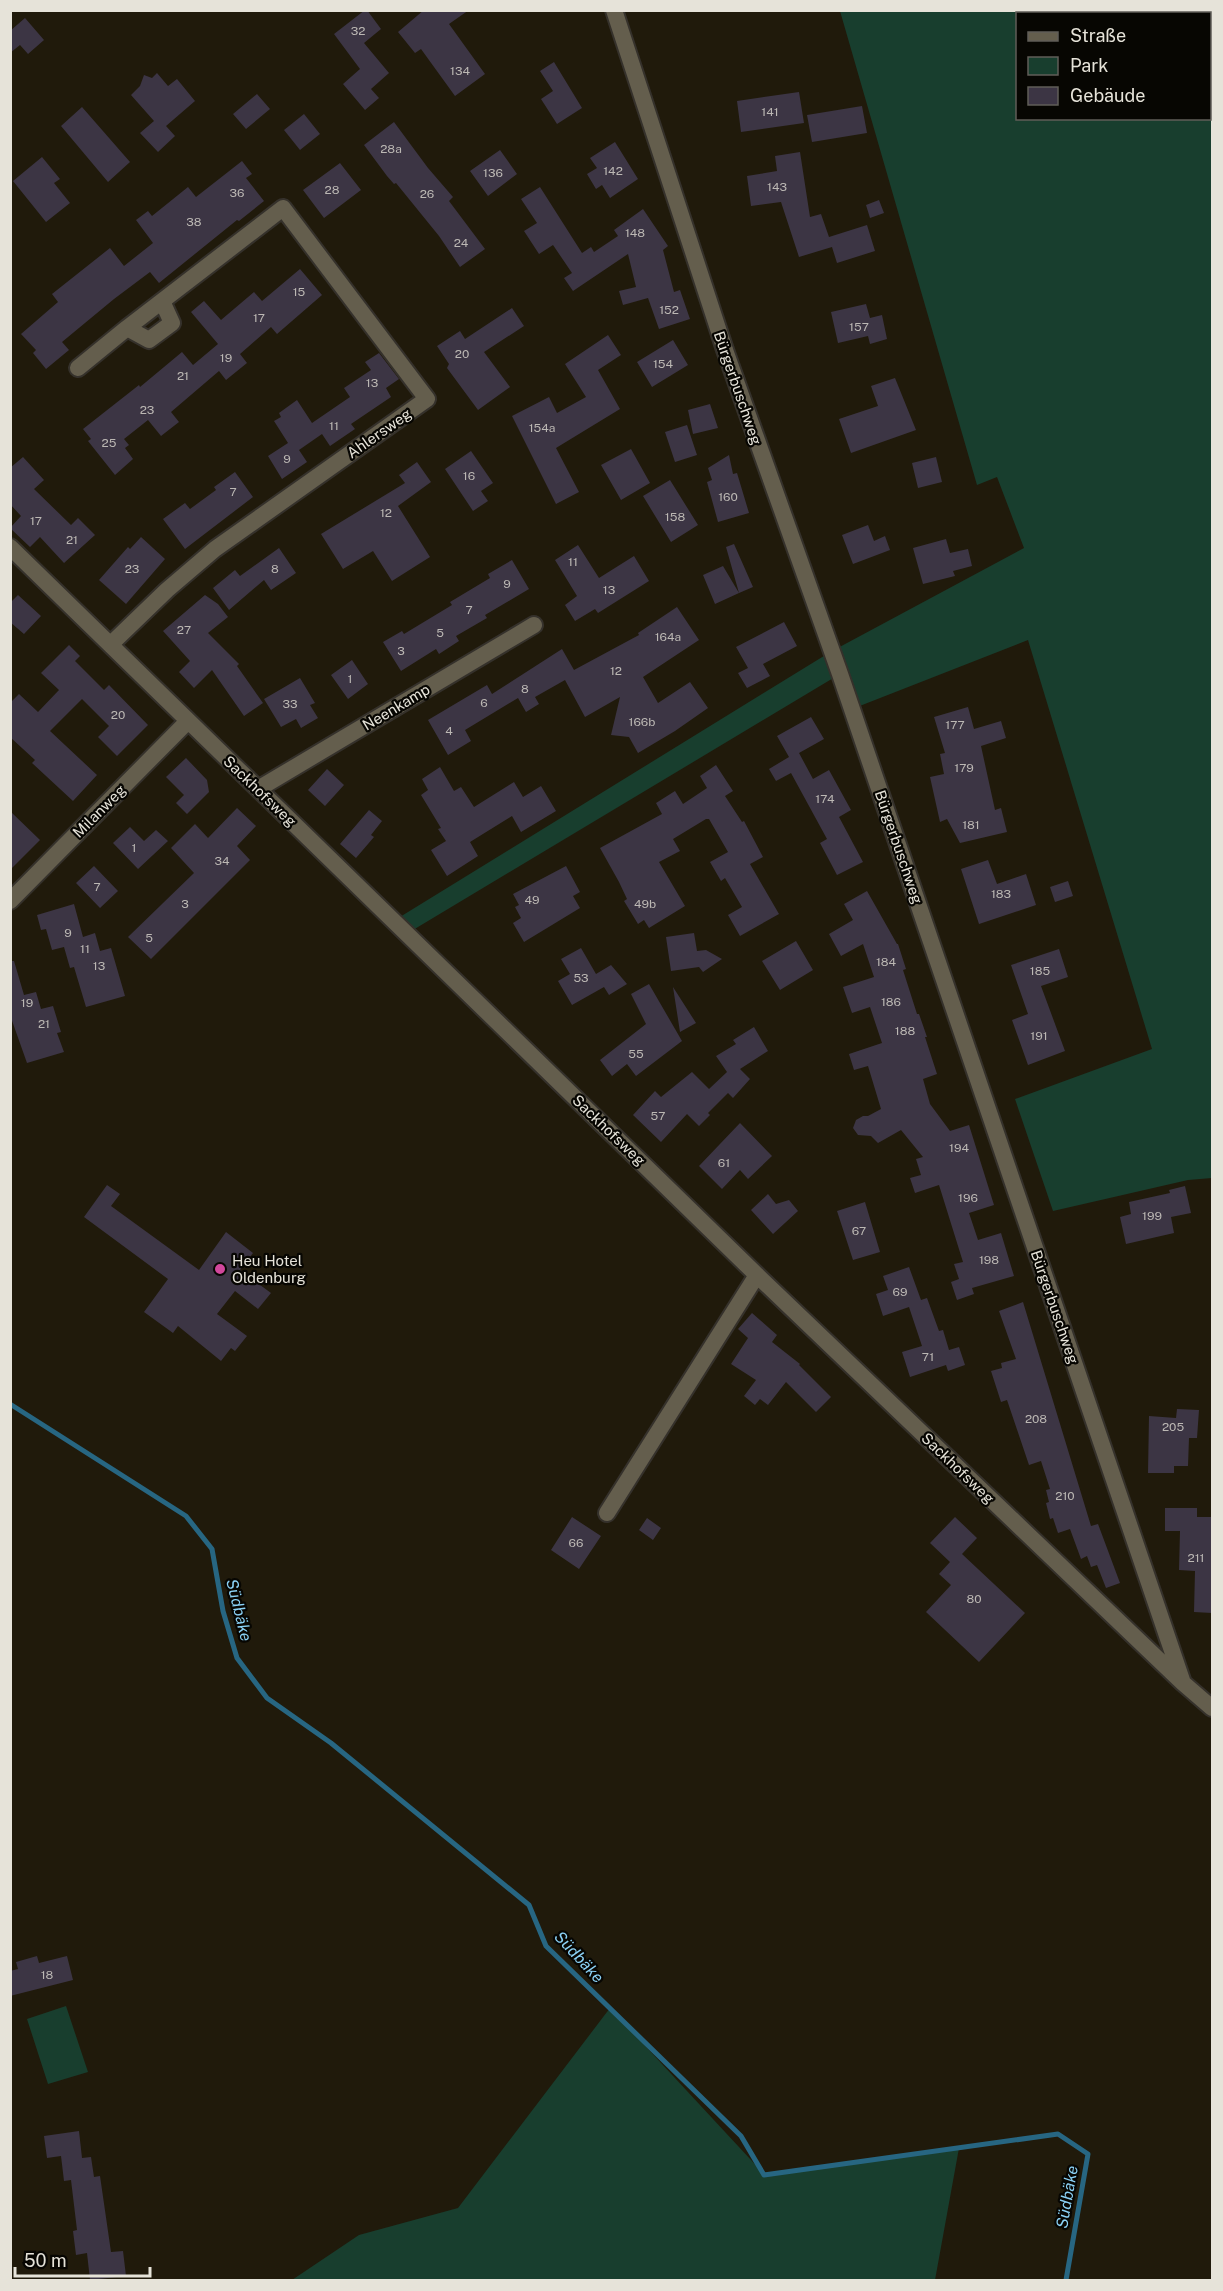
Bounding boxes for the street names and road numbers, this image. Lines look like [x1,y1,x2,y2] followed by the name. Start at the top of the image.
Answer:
[711,329,765,447] street label: Bürgerbuschweg
[344,405,414,461] street label: Ahlersweg
[359,680,433,734] street label: Neenkamp
[220,752,300,830] street label: Sackhofsweg
[69,781,129,841] street label: Milanweg
[872,788,926,906] street label: Bürgerbuschweg
[569,1091,649,1169] street label: Sackhofsweg
[1028,1248,1082,1366] street label: Bürgerbuschweg
[918,1429,998,1507] street label: Sackhofsweg

